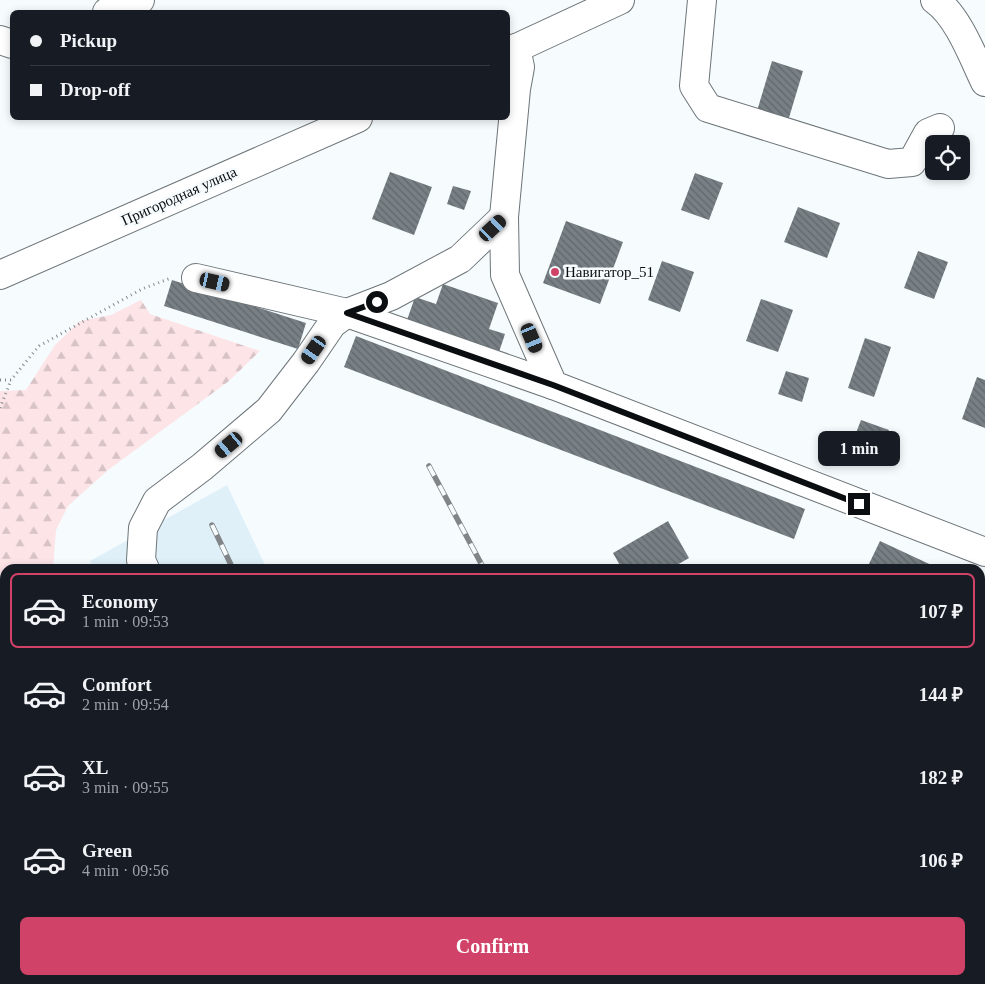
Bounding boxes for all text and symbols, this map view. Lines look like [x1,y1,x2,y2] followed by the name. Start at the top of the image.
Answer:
[60,30,117,51] text: Pickup
[60,79,130,100] text: Drop-off
[925,135,970,180] map controls
[925,135,970,180] button: locate
[119,163,239,229] street label: Пригородная улица
[476,212,509,244] car
[565,264,654,280] place label: Навигатор_51
[549,266,561,278] marker: Навигатор_51
[198,271,231,293] car
[366,291,388,313] route start
[519,321,544,355] car
[299,333,328,367] car
[212,430,245,460] car
[818,432,900,466] callout: 1 min
[840,440,878,457] text: 1 min
[848,493,870,515] route end
[22,588,67,633] icon: car
[82,591,158,612] text: Economy
[919,601,963,622] text: 107 ₽
[82,613,169,630] text: 1 min · 09:53
[22,671,67,716] icon: car
[82,674,152,695] text: Comfort
[919,684,963,705] text: 144 ₽
[82,696,169,713] text: 2 min · 09:54
[22,754,67,799] icon: car
[82,757,108,778] text: XL
[919,767,963,788] text: 182 ₽
[82,779,169,796] text: 3 min · 09:55
[22,837,67,882] icon: car
[82,840,132,861] text: Green
[919,850,963,871] text: 106 ₽
[82,862,169,879] text: 4 min · 09:56
[20,917,965,975] button: Confirm

